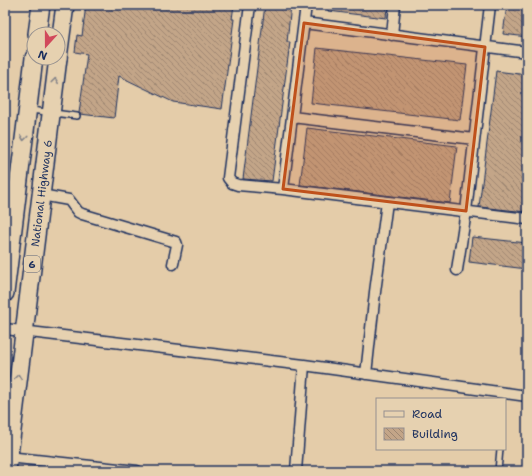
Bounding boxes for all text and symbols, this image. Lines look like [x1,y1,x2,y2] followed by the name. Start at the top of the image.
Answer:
[26,26,66,66] north arrow
[36,46,49,63] text: N
[50,78,59,84] one-way arrow
[20,135,29,141] one-way arrow
[27,139,55,248] street label: National Highway 6
[24,256,40,272] road number: 6
[13,374,22,380] one-way arrow
[376,398,506,450] legend
[412,406,443,422] text: Road
[412,426,458,442] text: Building

